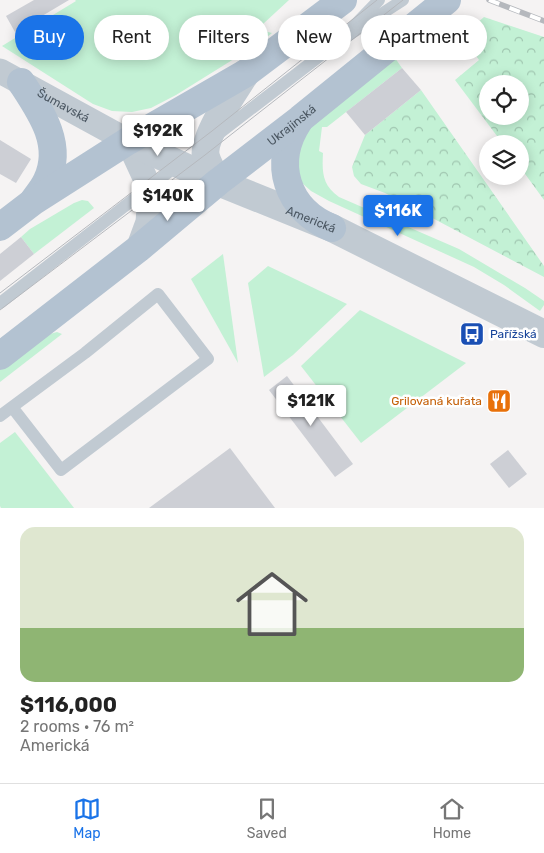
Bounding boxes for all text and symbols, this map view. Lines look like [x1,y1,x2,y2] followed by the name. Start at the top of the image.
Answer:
[15,15,84,60] chip: Buy
[94,15,169,60] chip: Rent
[179,15,268,60] chip: Filters
[278,15,351,60] chip: New
[361,15,487,60] chip: Apartment
[479,75,529,185] map controls
[479,75,529,125] button: locate
[35,86,92,125] street label: Šumavská
[265,102,319,149] street label: Ukrajinská
[123,114,193,157] pin: $192K
[133,121,183,140] text: $192K
[479,135,529,185] button: layers
[133,180,203,222] pin: $140K
[142,186,194,205] text: $140K
[363,194,433,237] pin: $116K
[374,201,422,220] text: $116K
[284,203,338,236] street label: Americká
[459,321,485,347] bus stop icon: Pařížská
[490,327,537,341] place label: Pařížská
[276,384,346,427] pin: $121K
[486,388,512,414] restaurant icon: Grilovaná kuřata
[287,391,335,410] text: $121K
[391,394,482,408] place label: Grilovaná kuřata
[227,559,317,649] icon: home
[20,692,117,717] text: $116,000
[20,717,134,736] text: 2 rooms · 76 m²
[20,736,90,755] text: Americká
[73,795,101,842] tab: Map
[247,795,287,842] tab: Saved
[433,795,471,842] tab: Home

